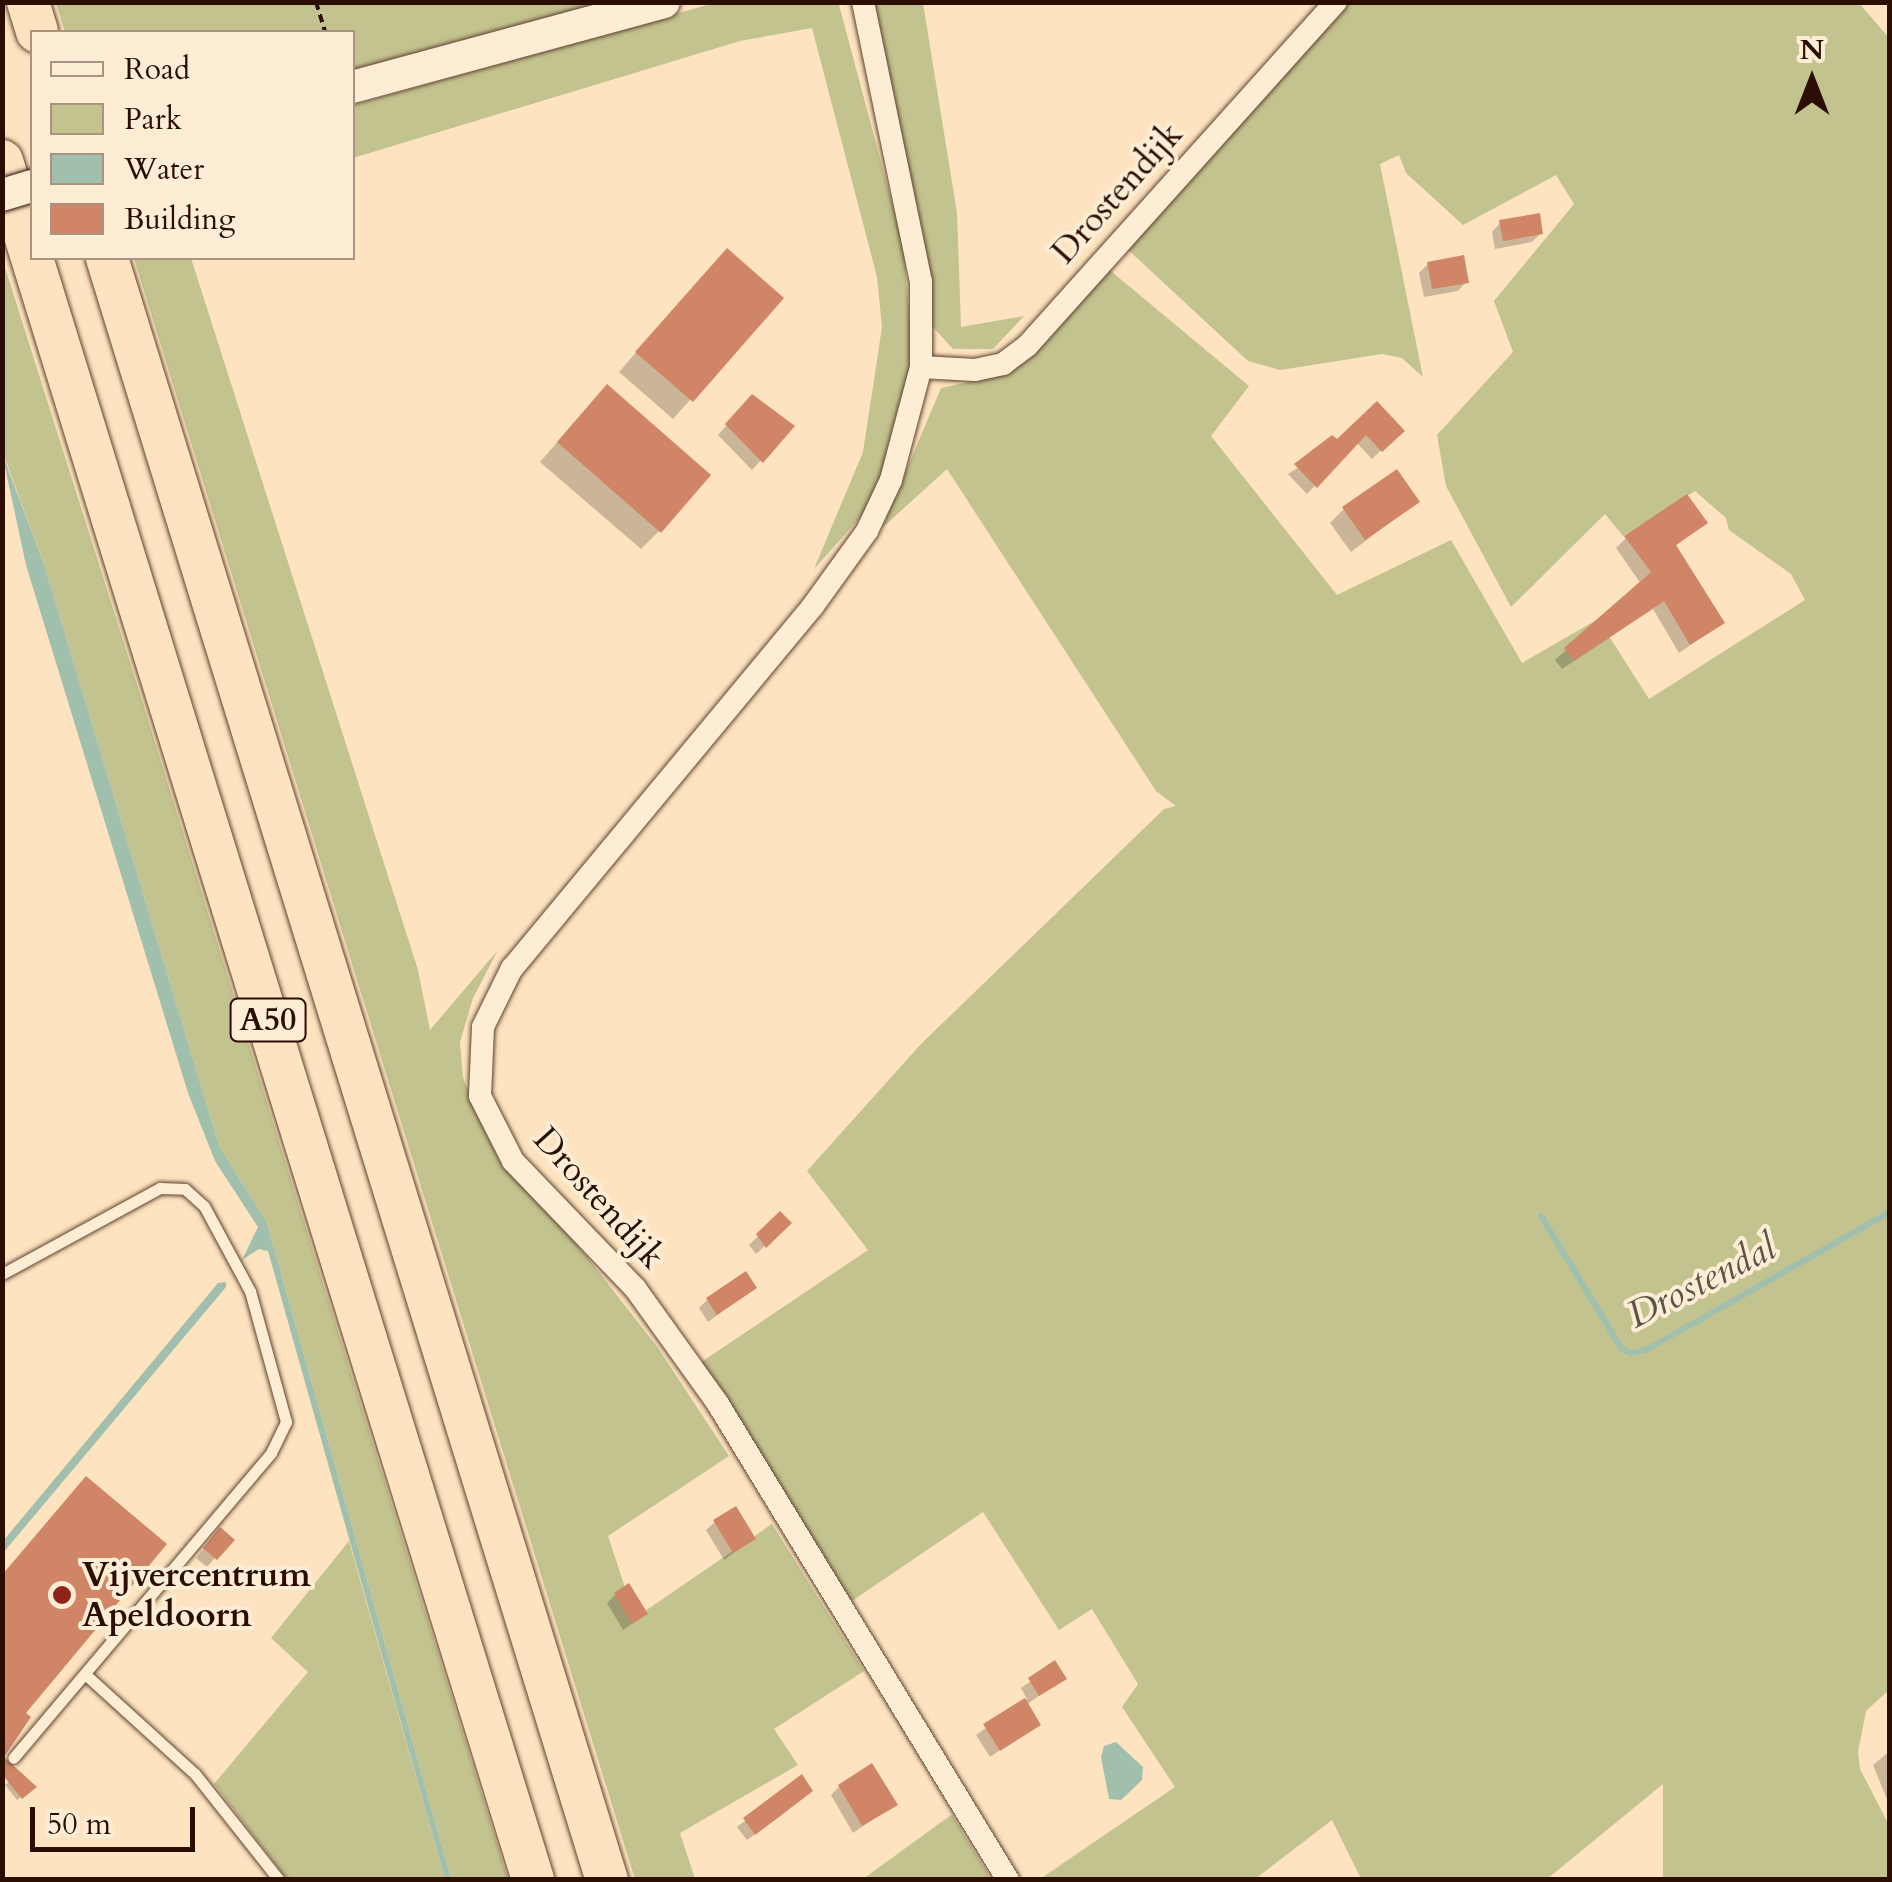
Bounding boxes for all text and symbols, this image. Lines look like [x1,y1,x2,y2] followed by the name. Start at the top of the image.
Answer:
[30,30,355,260] legend
[1762,30,1862,130] north arrow
[1800,31,1824,69] text: N
[124,49,190,90] text: Road
[124,99,182,140] text: Park
[1043,114,1191,272] street label: Drostendijk
[124,149,204,190] text: Water
[124,199,235,240] text: Building
[228,993,308,1047] road number: A50
[525,1119,673,1277] street label: Drostendijk
[1620,1225,1784,1339] water label: Drostendal
[82,1554,311,1636] place label: Vijvercentrum Apeldoorn
[51,1584,73,1606] marker: Vijvercentrum Apeldoorn
[35,1787,200,1849] scale bar
[47,1804,111,1845] text: 50 m

